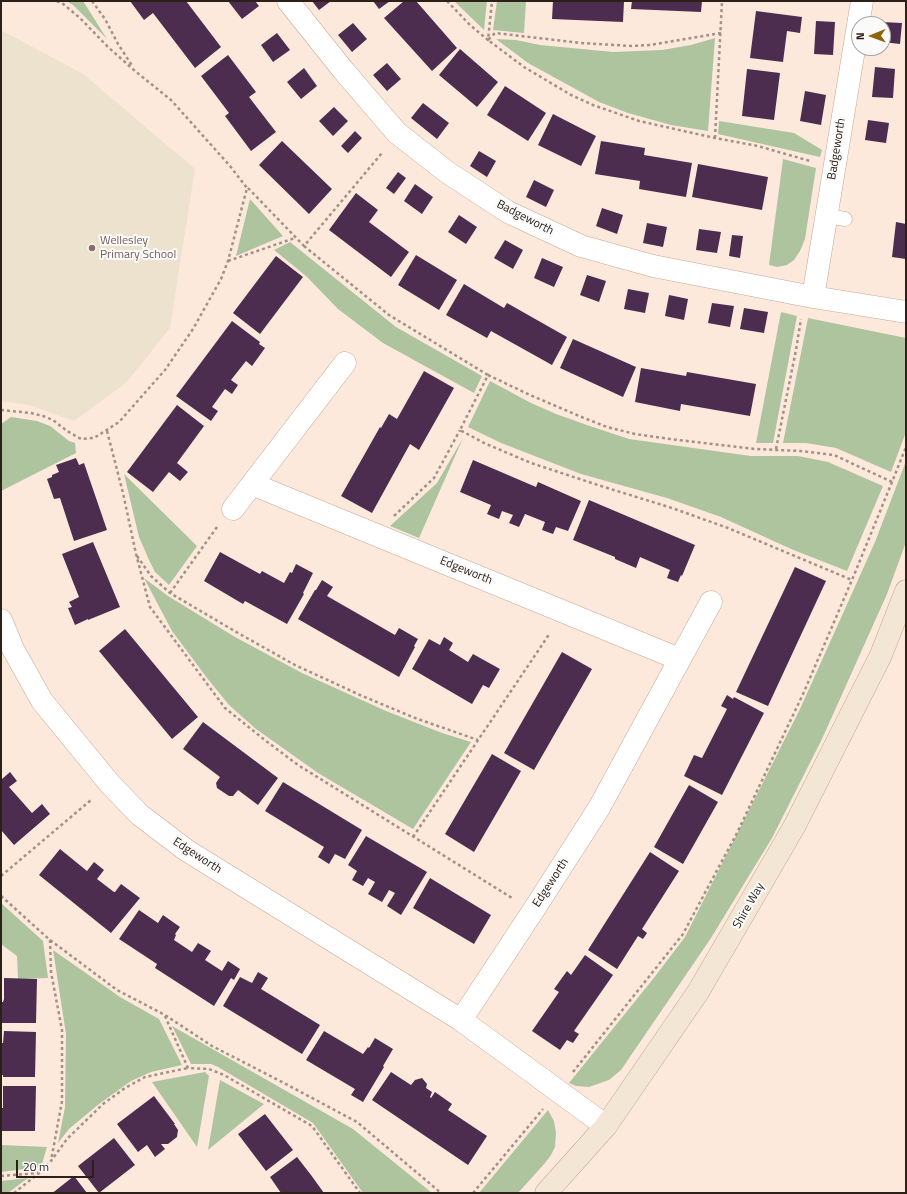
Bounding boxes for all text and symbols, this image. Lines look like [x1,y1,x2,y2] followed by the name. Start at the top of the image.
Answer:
[851,16,891,56] north arrow
[852,32,868,40] text: N
[825,117,849,181] street label: Badgeworth
[494,197,556,239] street label: Badgeworth
[100,234,176,262] place label: Wellesley Primary School
[87,243,97,253] marker: Wellesley Primary School
[438,554,494,588] street label: Edgeworth
[170,835,224,877] street label: Edgeworth
[530,856,572,910] street label: Edgeworth
[730,881,768,931] street label: Shire Way
[18,1152,96,1178] scale bar
[23,1157,49,1176] text: 20 m

